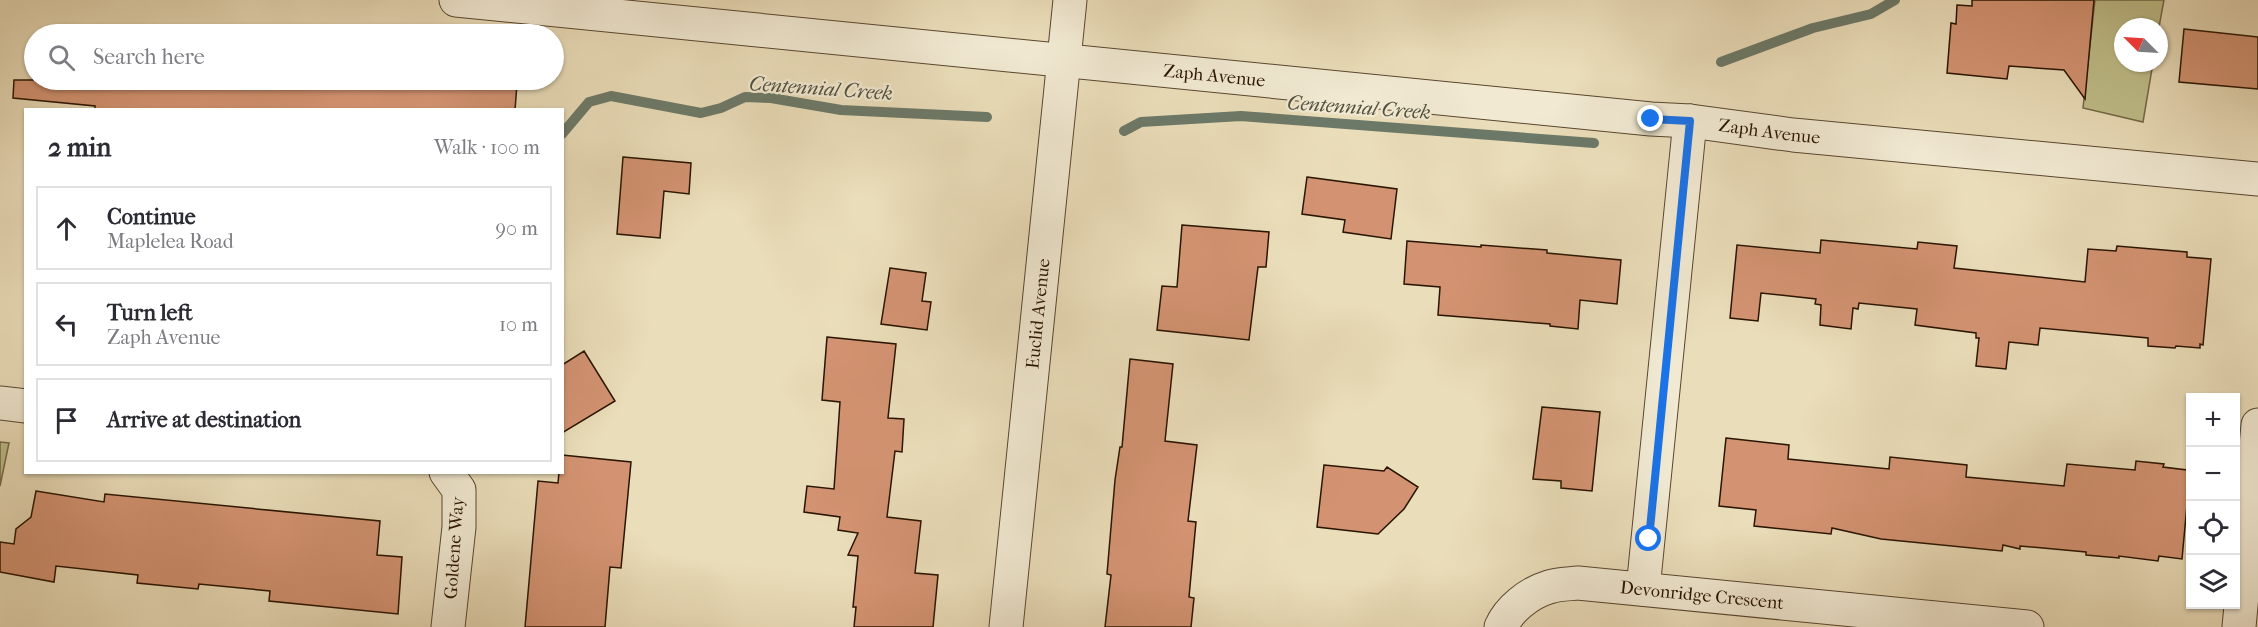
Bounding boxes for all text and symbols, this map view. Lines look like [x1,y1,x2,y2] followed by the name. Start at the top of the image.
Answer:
[2114,18,2168,72] north arrow
[24,24,564,90] search box
[45,41,78,74] icon: search
[93,44,205,70] text: Search here
[1162,60,1266,92] street label: Zaph Avenue
[748,72,894,105] water label: Centennial Creek
[1286,91,1432,124] water label: Centennial Creek
[1637,105,1663,131] route end
[1717,115,1821,149] street label: Zaph Avenue
[48,132,111,163] text: 2 min
[434,136,540,159] text: Walk · 100 m
[107,204,196,230] text: Continue
[50,212,83,245] icon: ahead
[496,217,538,240] text: 90 m
[107,230,234,253] text: Maplelea Road
[1022,257,1055,370] street label: Euclid Avenue
[107,300,193,326] text: Turn left
[50,308,83,341] icon: left
[499,313,538,336] text: 10 m
[107,326,221,349] text: Zaph Avenue
[2186,393,2240,609] map controls
[2186,393,2240,447] button: +
[50,404,83,437] icon: arrive
[107,407,301,433] text: Arrive at destination
[2186,447,2240,501] button: −
[440,495,469,600] street label: Goldene Way
[2186,501,2240,555] button: locate
[1635,525,1661,551] route start
[2186,555,2240,609] button: layers
[1619,577,1785,614] street label: Devonridge Crescent

